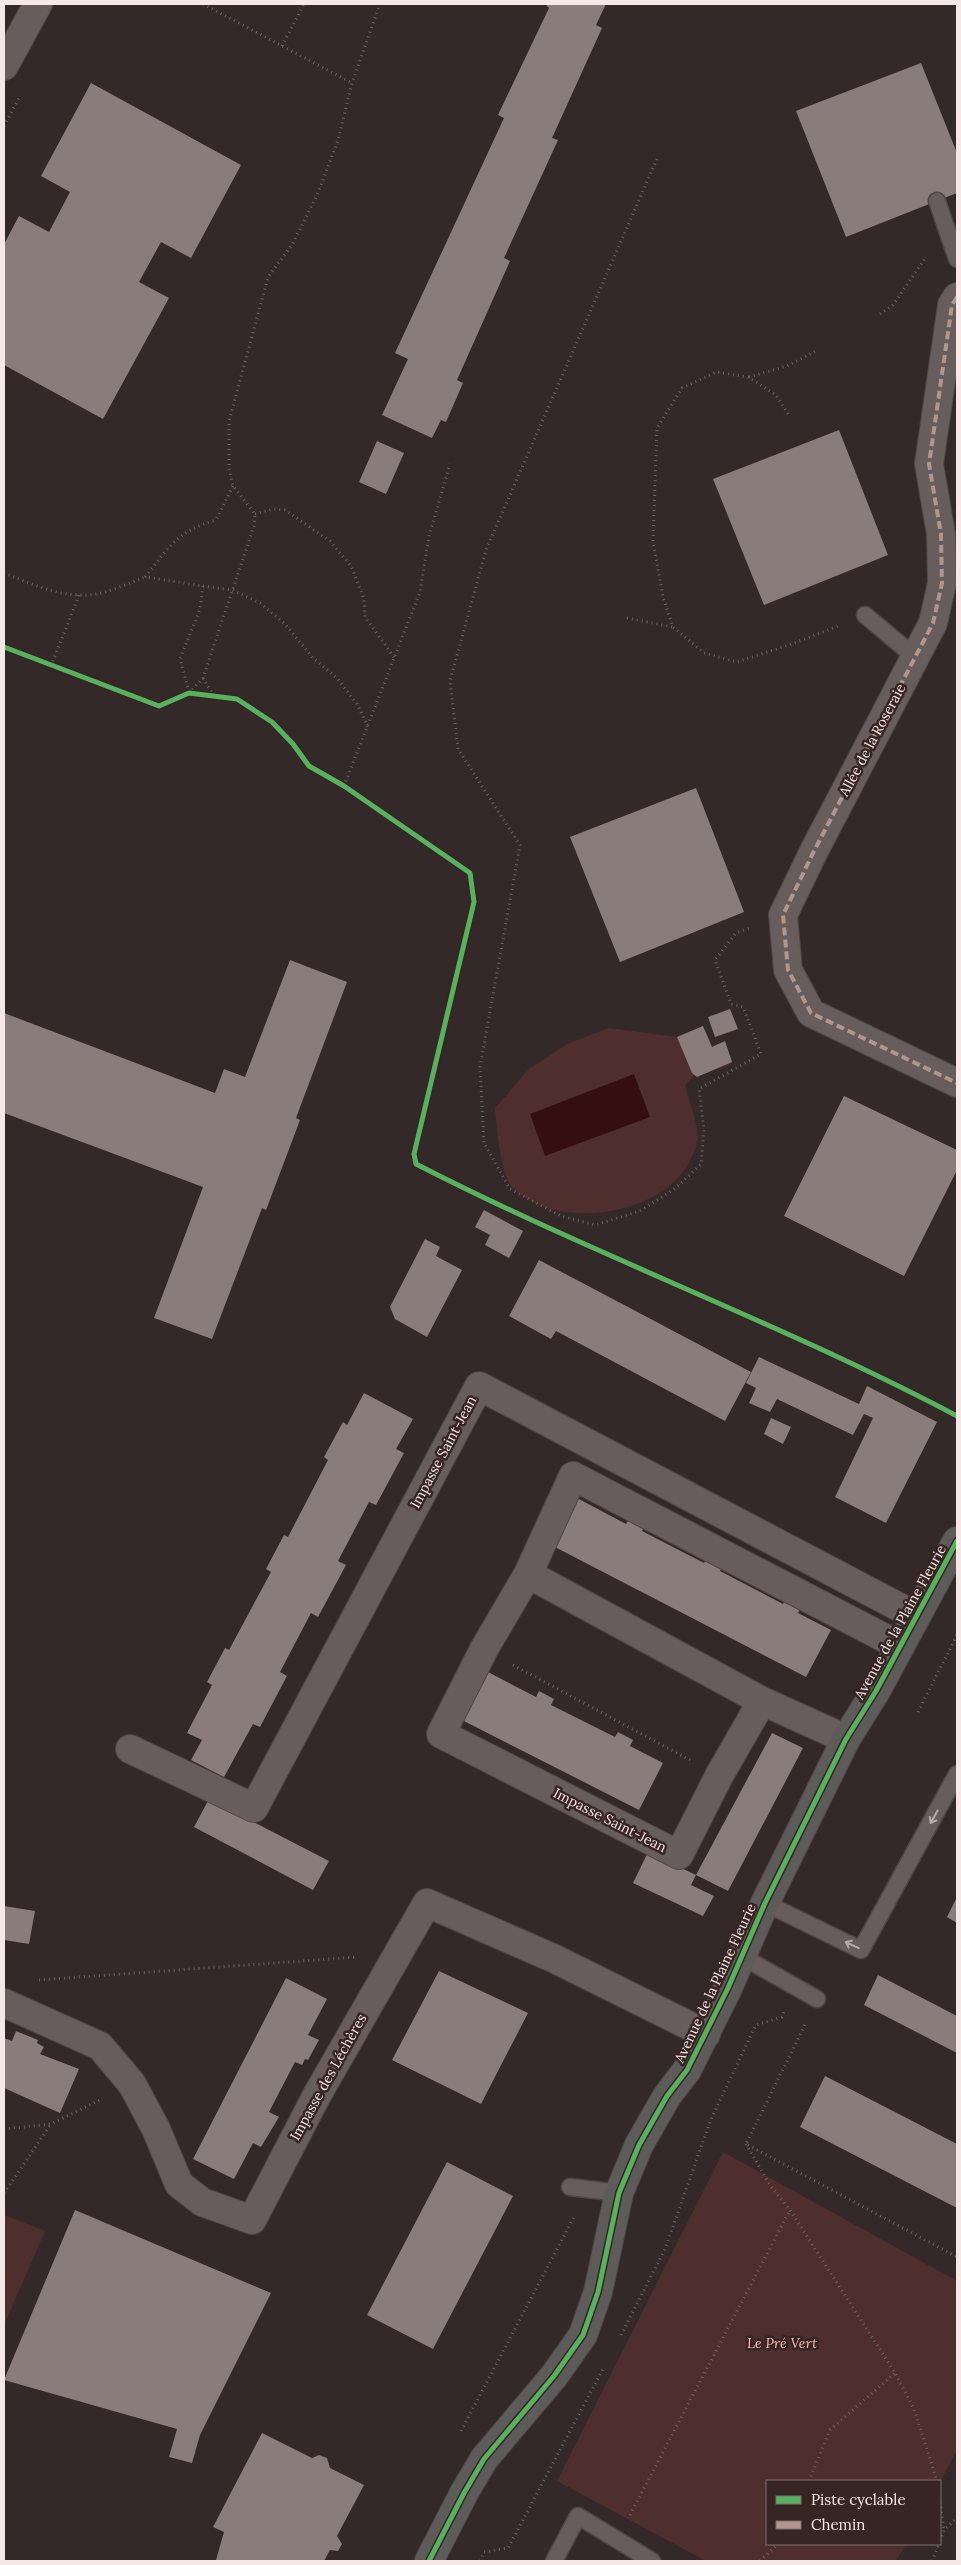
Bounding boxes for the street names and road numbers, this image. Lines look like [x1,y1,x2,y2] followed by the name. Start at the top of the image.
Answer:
[834,680,910,800] street label: Allée de la Roseraie
[406,1392,480,1511] street label: Impasse Saint-Jean
[850,1541,950,1703] street label: Avenue de la Plaine Fleurie
[550,1784,670,1857] street label: Impasse Saint-Jean
[670,1900,760,2066] street label: Avenue de la Plaine Fleurie
[286,2010,370,2144] street label: Impasse des Léchères

